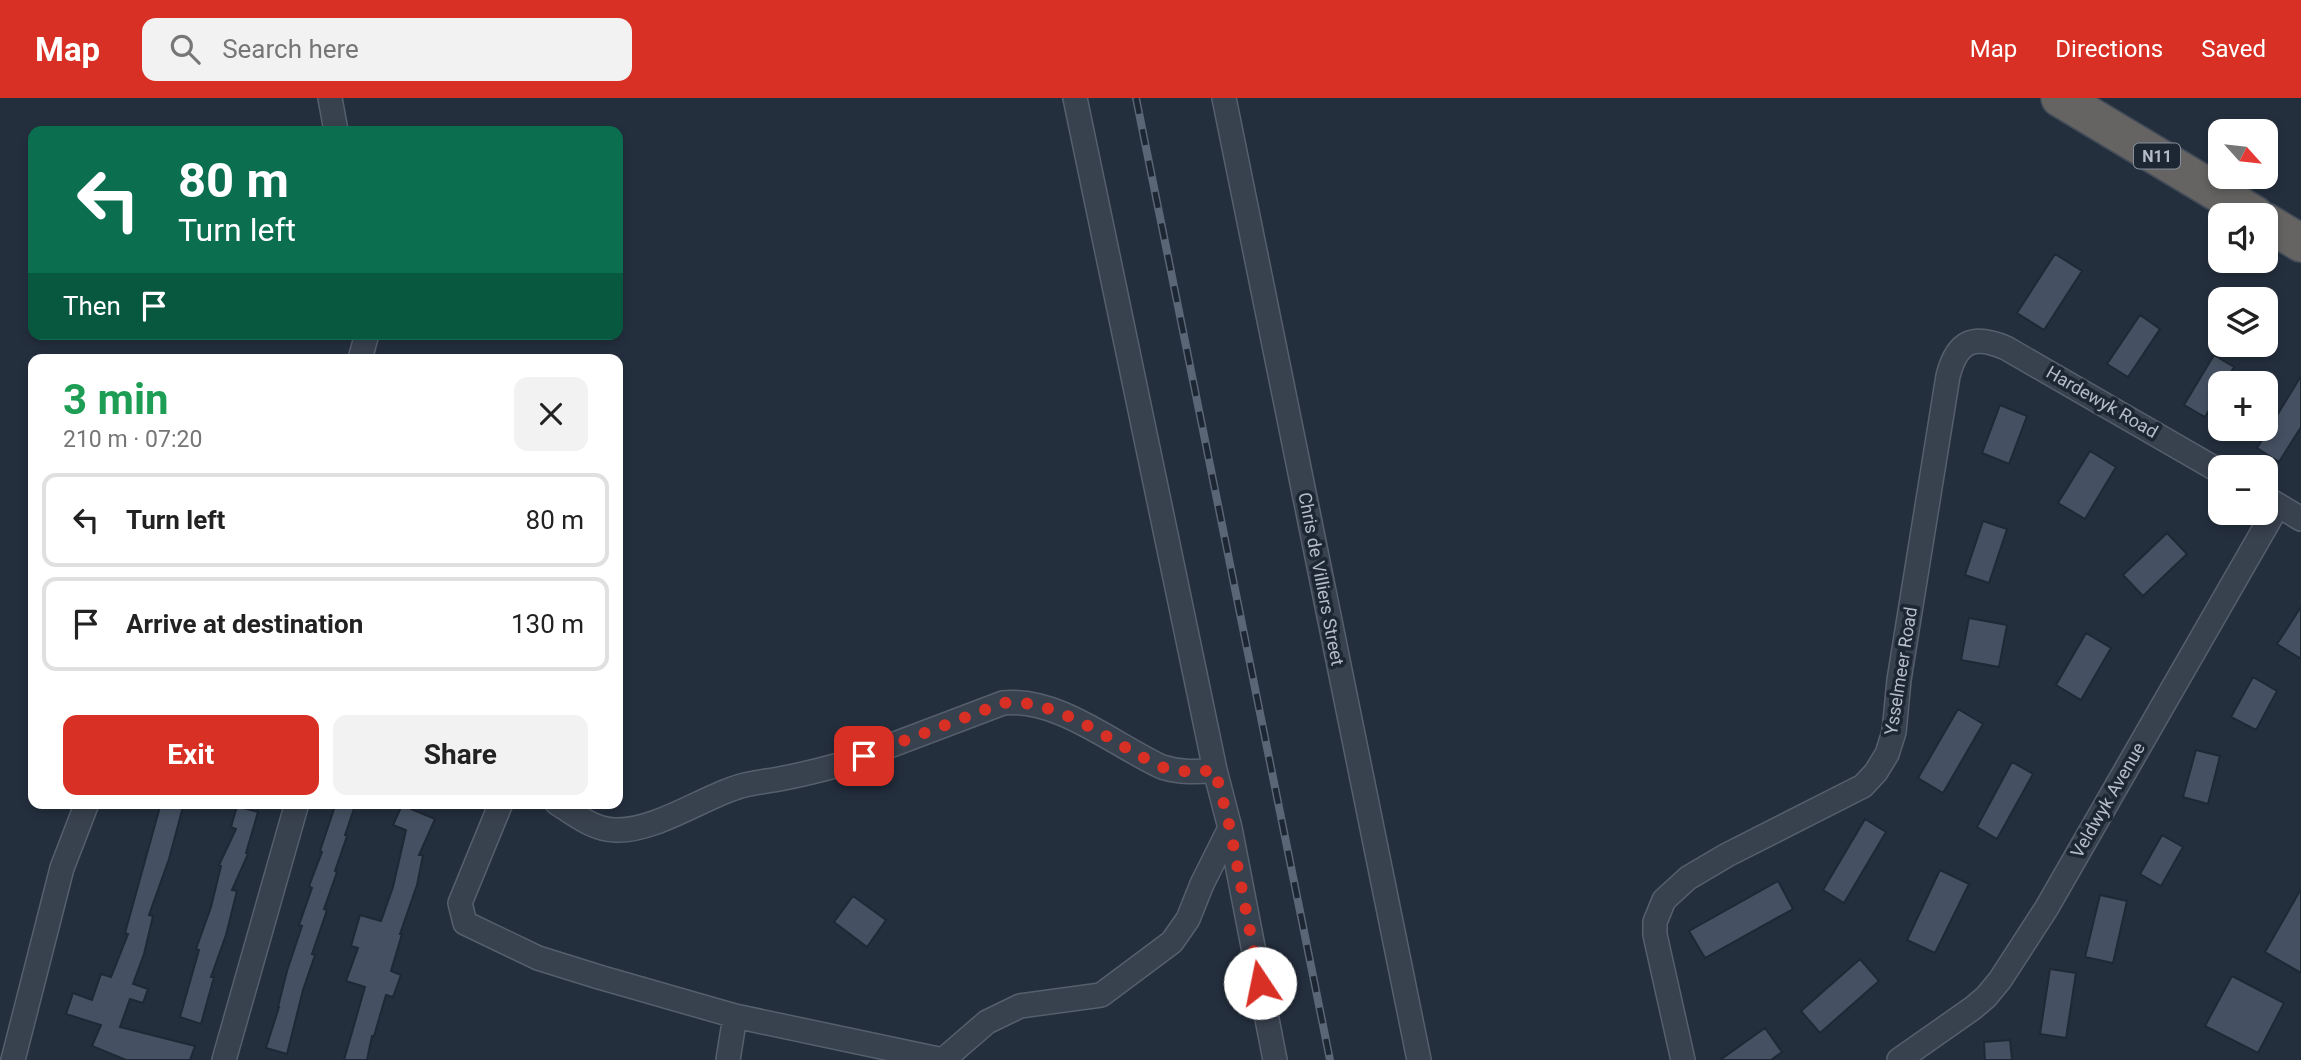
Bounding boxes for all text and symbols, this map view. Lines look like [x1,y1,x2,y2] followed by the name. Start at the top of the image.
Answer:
[142,18,632,81] search box
[35,30,100,69] text: Map
[166,30,204,68] icon: search
[222,34,359,64] text: Search here
[1970,35,2017,63] text: Map
[2055,35,2163,63] text: Directions
[2201,35,2266,63] text: Saved
[2208,119,2278,189] north arrow
[2208,119,2278,525] map controls
[2134,144,2180,169] road number: N11
[178,152,289,209] text: 80 m
[63,154,154,245] icon: left
[2208,203,2278,273] button: sound
[178,211,296,249] text: Turn left
[135,287,173,325] icon: arrive
[2208,287,2278,357] button: layers
[63,291,121,321] text: Then
[2043,361,2162,442] street label: Hardewyk Road
[2208,371,2278,441] button: +
[63,375,169,424] text: 3 min
[514,377,588,451] button: close
[63,426,202,453] text: 210 m · 07:20
[2208,455,2278,525] button: −
[1294,491,1349,667] street label: Chris de Villiers Street
[67,501,105,539] icon: left
[126,505,225,535] text: Turn left
[526,505,584,535] text: 80 m
[67,605,105,643] icon: arrive
[1880,605,1921,737] street label: Ysselmeer Road
[126,609,363,639] text: Arrive at destination
[511,609,584,639] text: 130 m
[63,715,319,795] button: Exit
[333,715,588,795] button: Share
[834,726,894,786] pin
[845,737,883,775] icon: arrive
[2066,738,2149,861] street label: Veldwyk Avenue
[1223,946,1297,1020] position arrow

